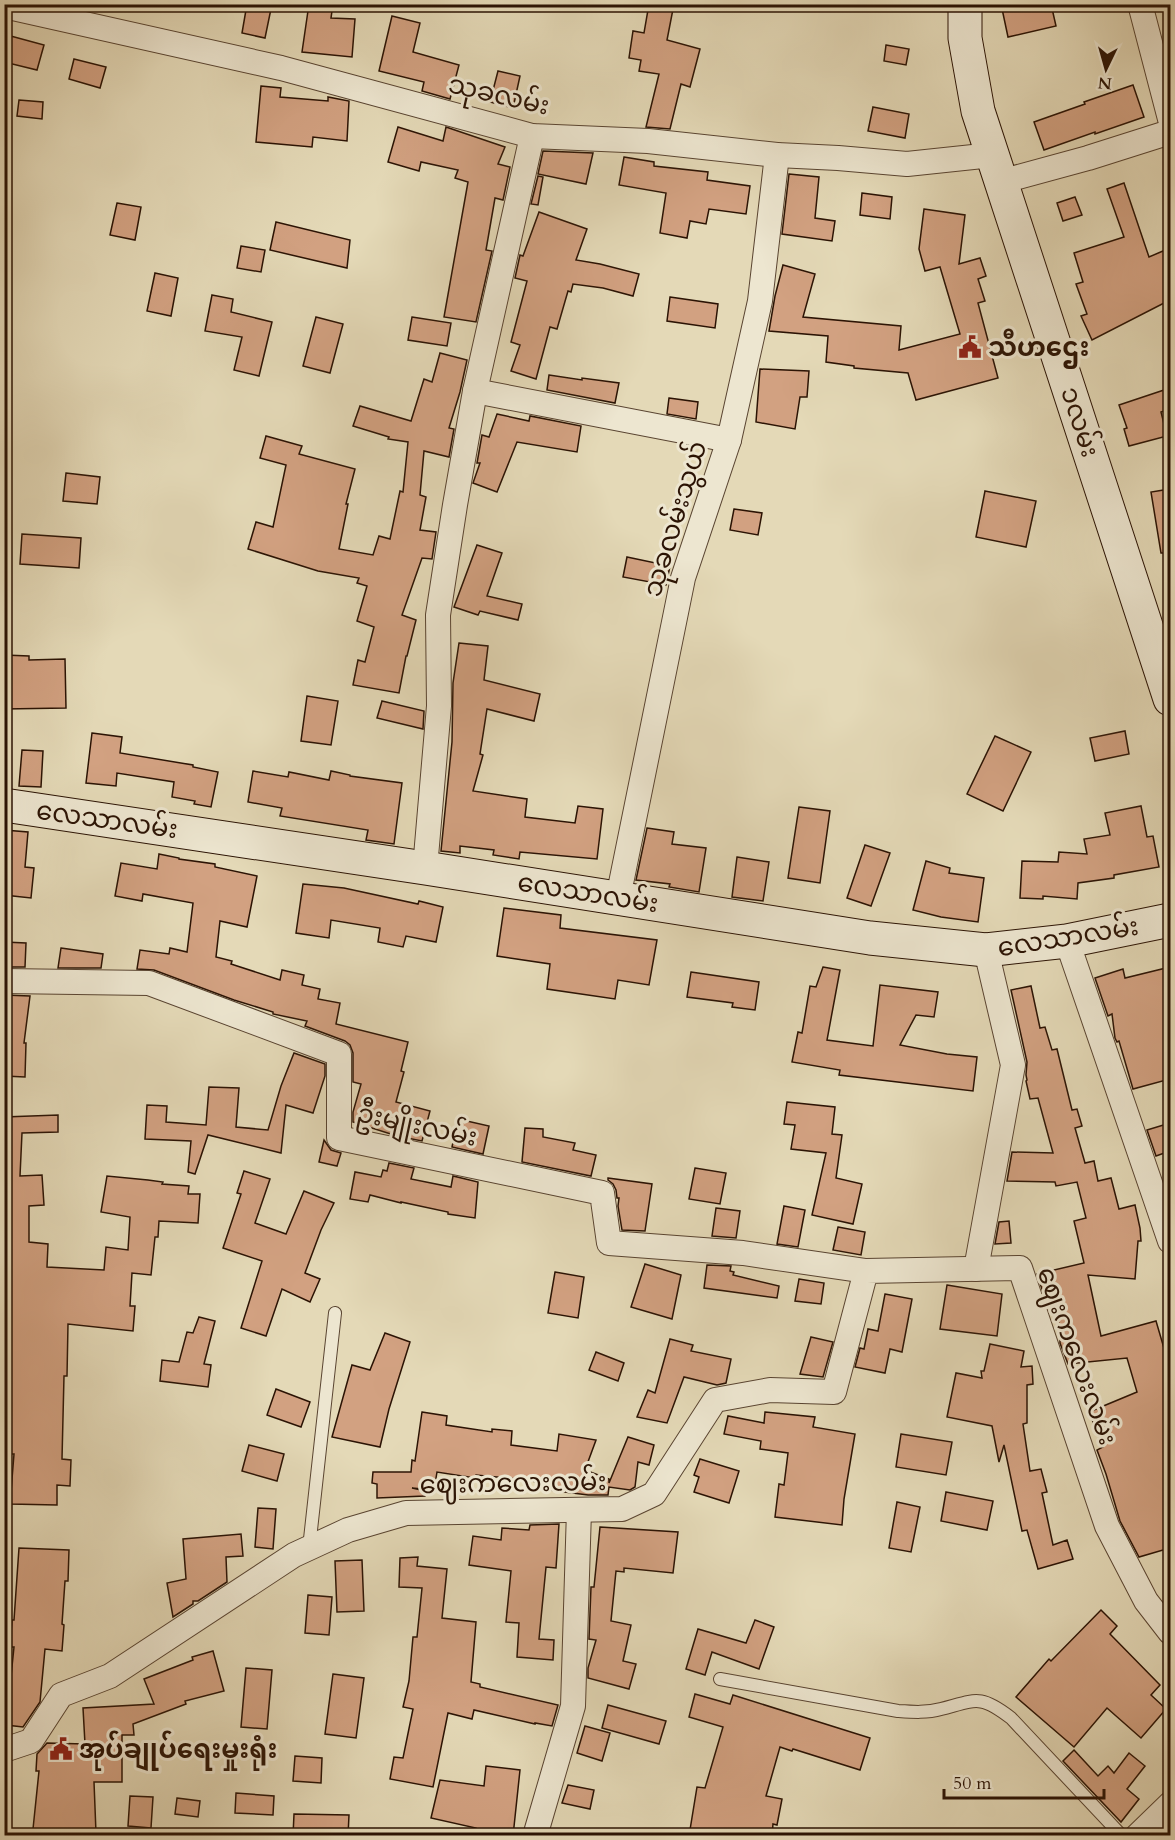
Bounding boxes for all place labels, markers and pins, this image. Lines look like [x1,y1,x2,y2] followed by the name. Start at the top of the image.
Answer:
[988,328,1089,369] place label: သီဟဌေး
[957,334,983,360] public building icon: သီဟဌေး
[79,1730,277,1771] place label: အုပ်ချုပ်ရေးမှုးရုံး
[48,1736,74,1762] public building icon: အုပ်ချုပ်ရေးမှုးရုံး

